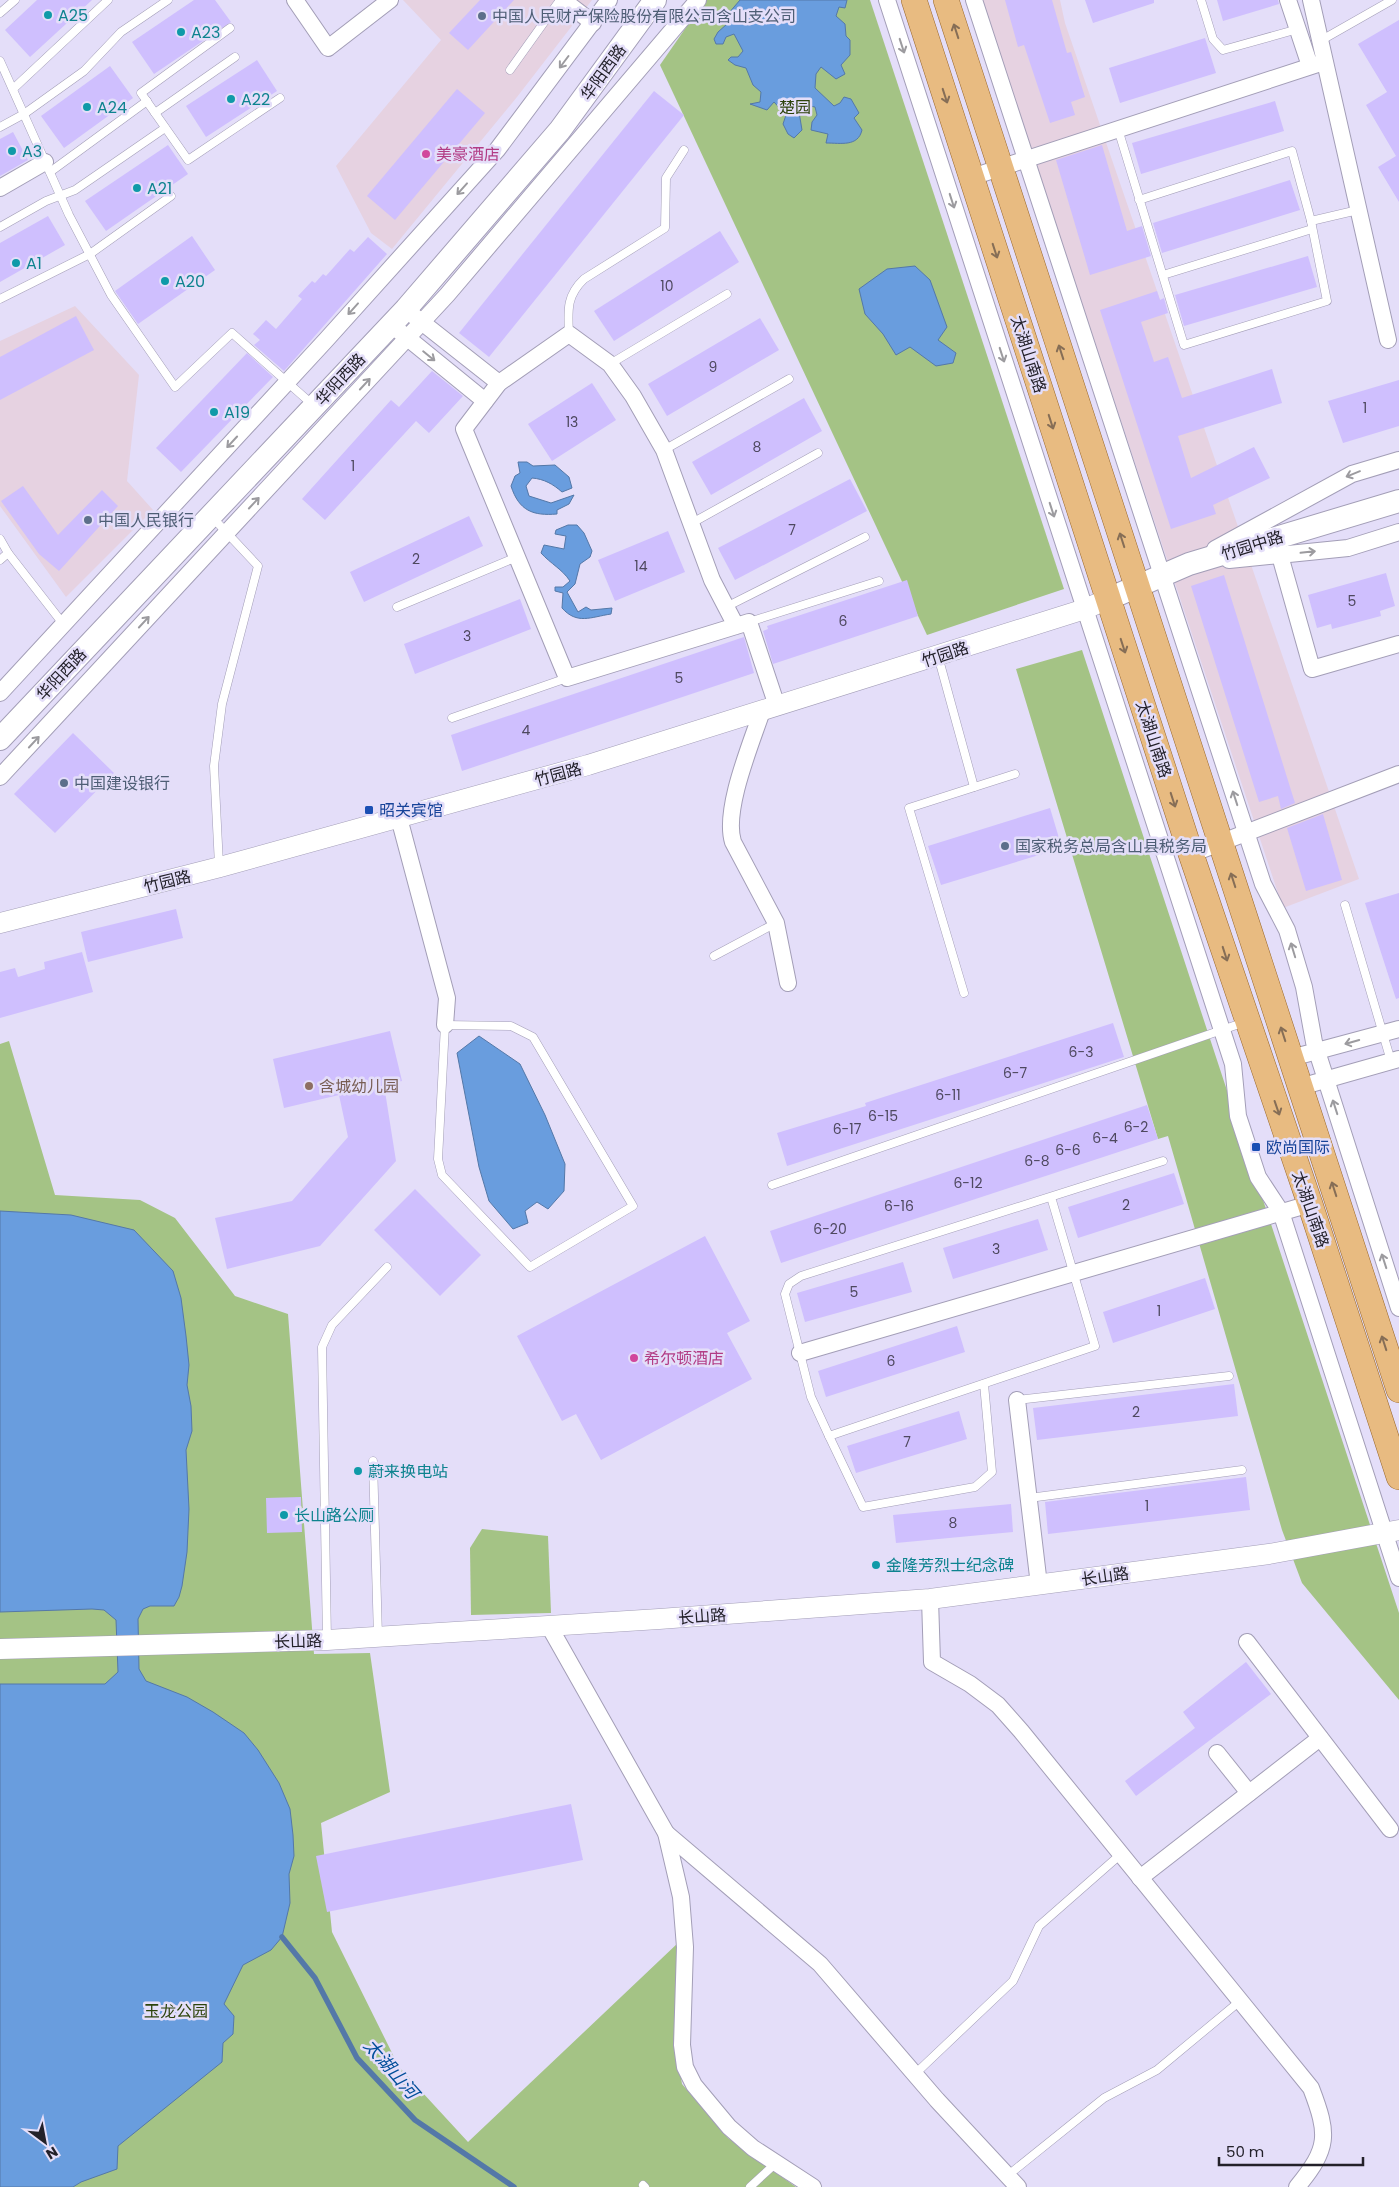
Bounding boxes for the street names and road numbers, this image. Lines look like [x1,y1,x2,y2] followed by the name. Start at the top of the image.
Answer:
[575,40,632,105] street label: 华阳西路
[1005,313,1052,396] street label: 太湖山南路
[310,348,371,411] street label: 华阳西路
[1218,525,1286,566] street label: 竹园中路
[919,636,972,673] street label: 竹园路
[31,643,92,706] street label: 华阳西路
[1130,698,1177,781] street label: 太湖山南路
[532,757,584,792] street label: 竹园路
[141,865,193,898] street label: 竹园路
[1287,1168,1334,1251] street label: 太湖山南路
[1080,1562,1130,1591] street label: 长山路
[677,1603,727,1630] street label: 长山路
[274,1629,322,1654] street label: 长山路

